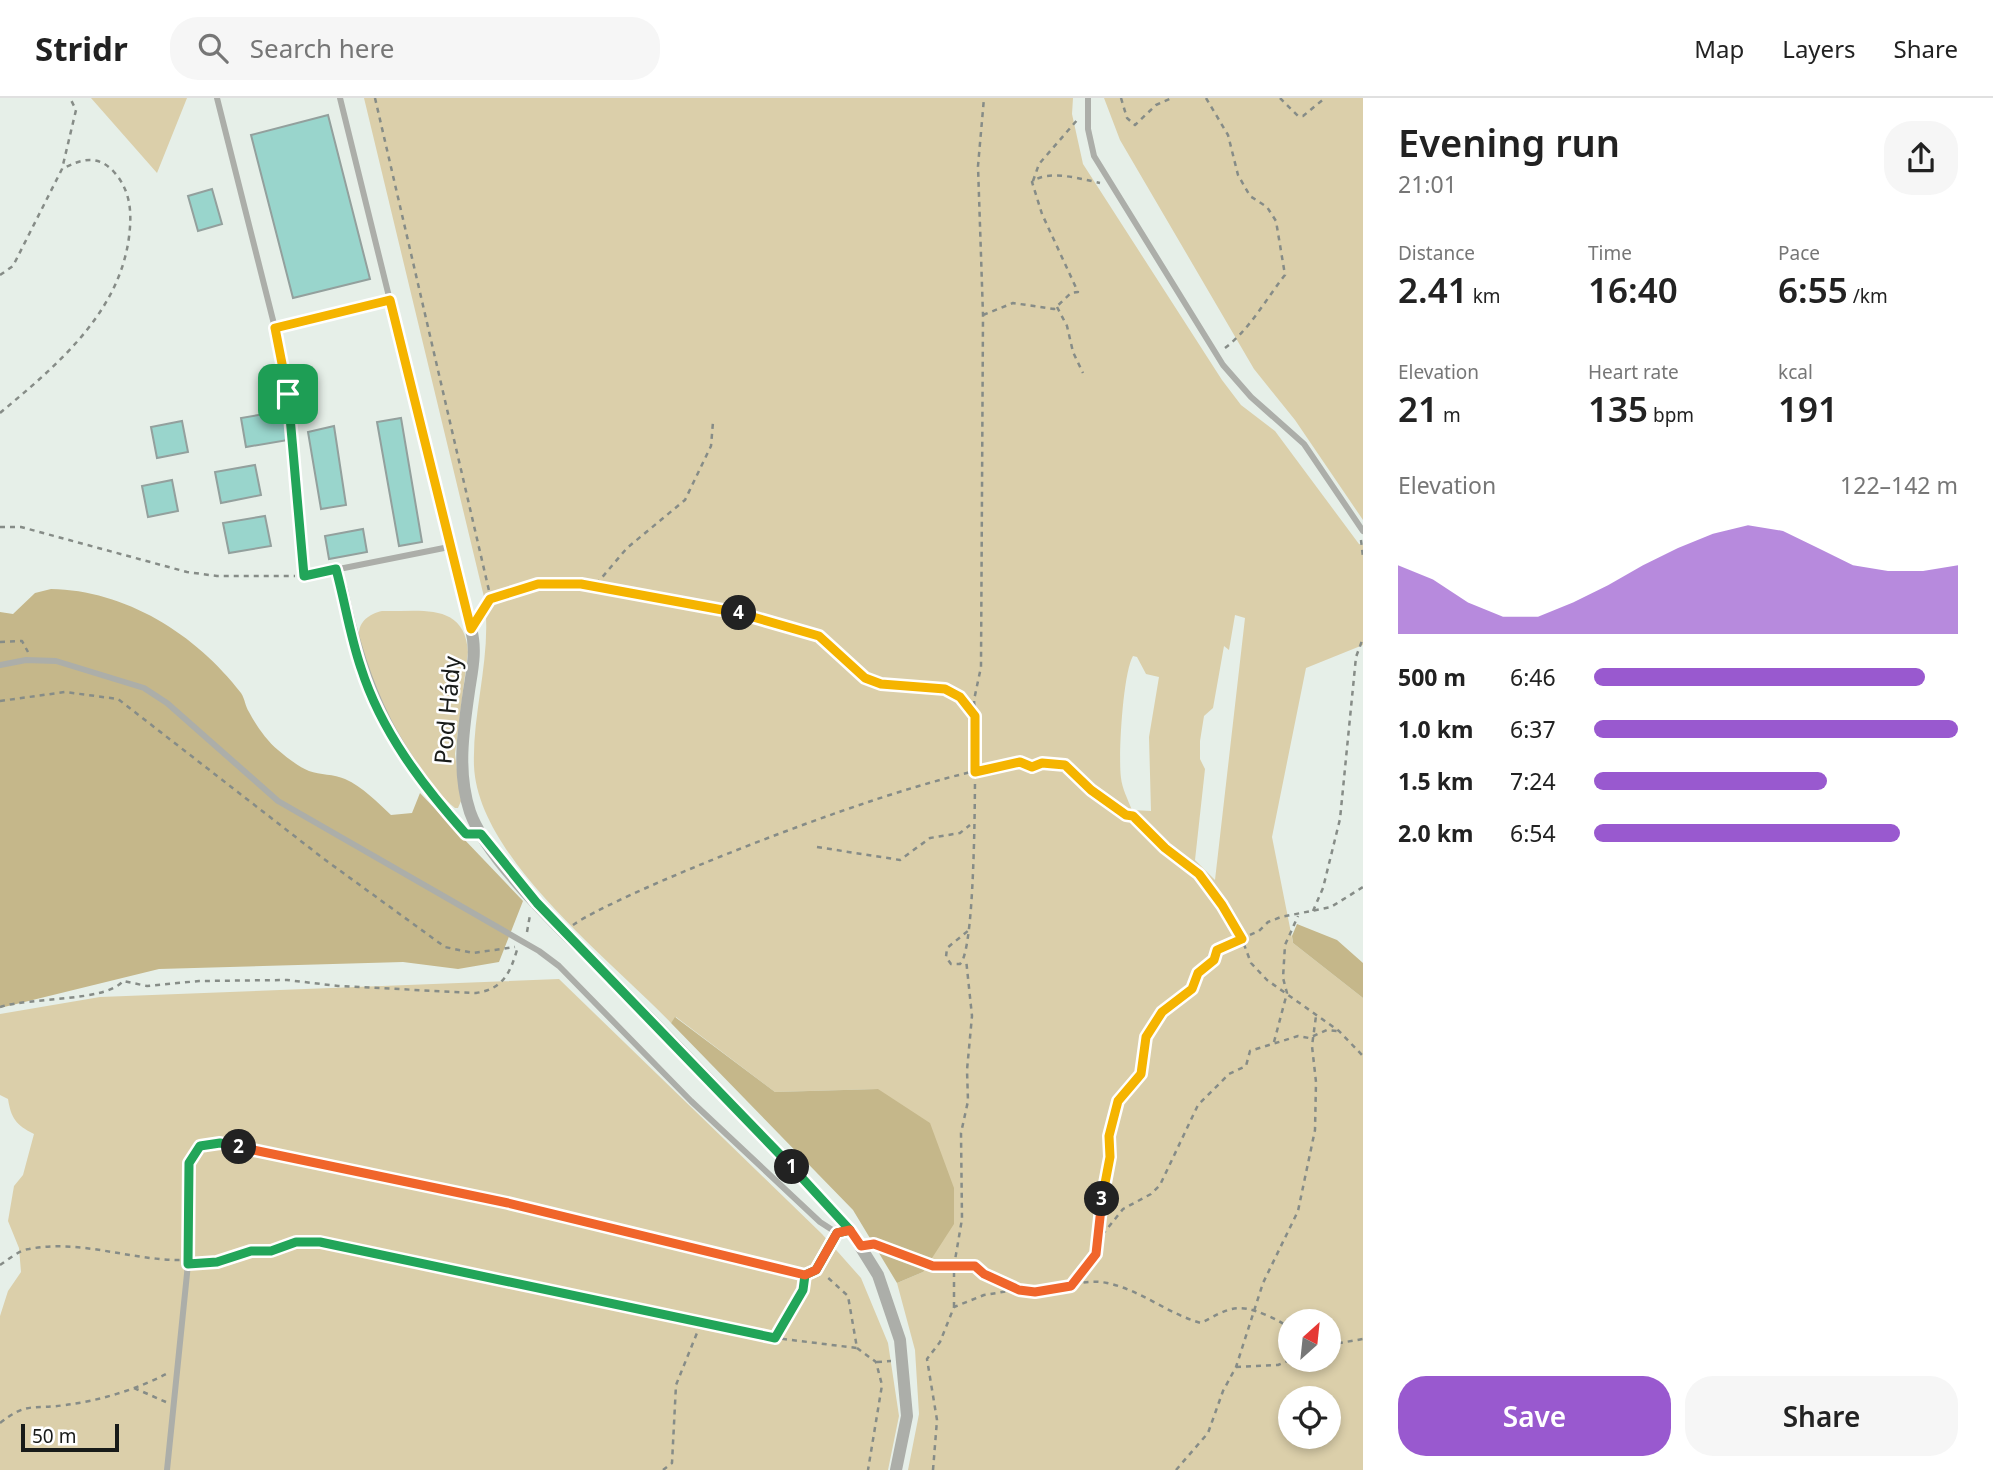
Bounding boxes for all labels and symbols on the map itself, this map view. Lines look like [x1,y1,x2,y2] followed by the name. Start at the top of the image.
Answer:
[258,364,318,424] pin
[722,596,756,630] pin: 4
[425,654,468,765] street label: Pod Hády
[222,1130,256,1164] pin: 2
[774,1150,810,1184] pin: 1
[1084,1182,1120,1216] pin: 3
[1278,1309,1340,1372] north arrow
[21,1421,119,1453] scale bar

